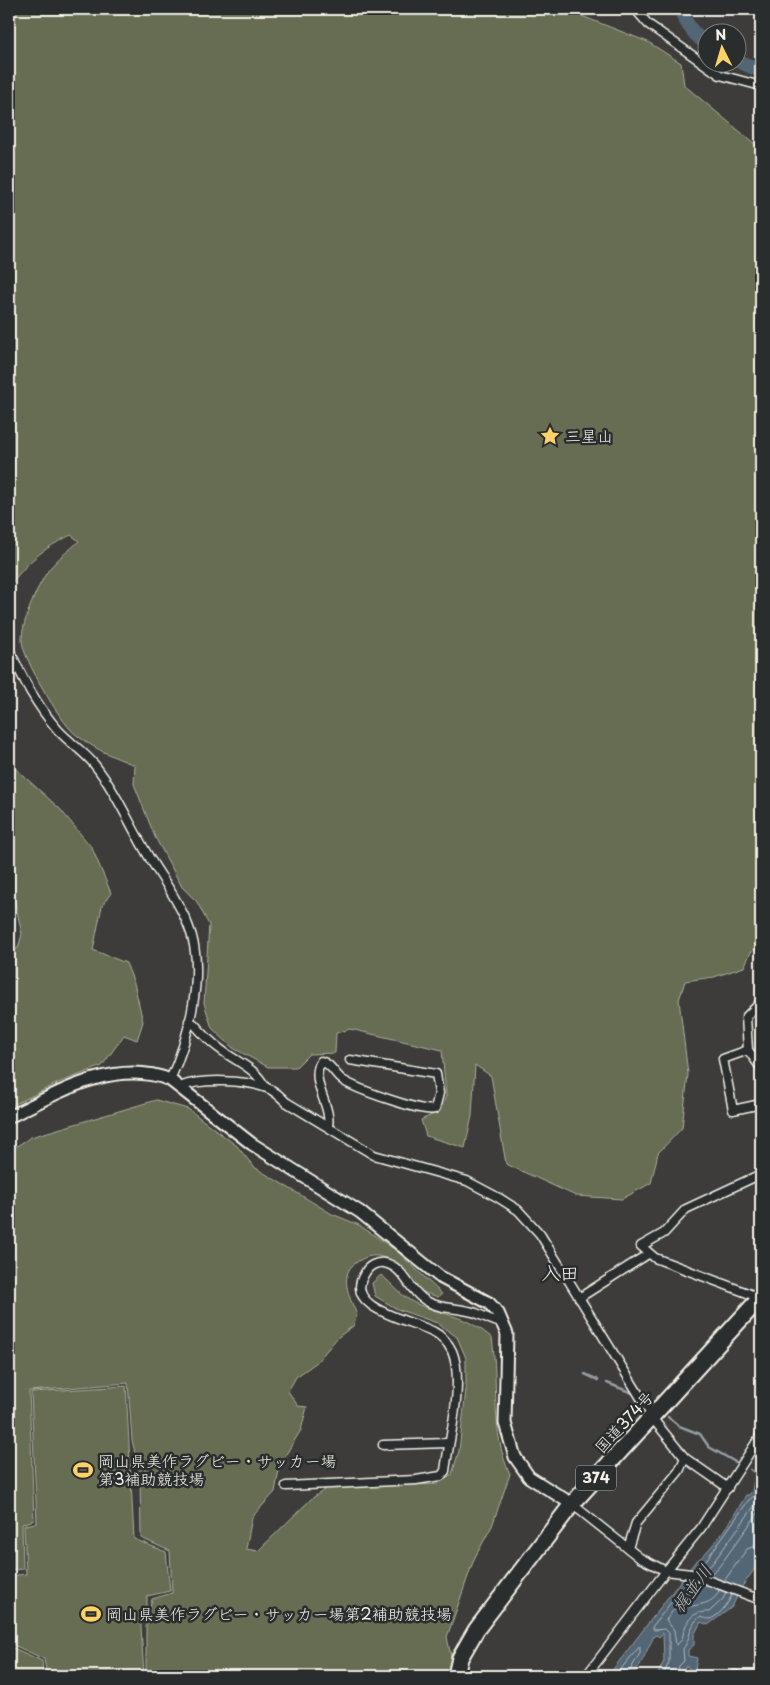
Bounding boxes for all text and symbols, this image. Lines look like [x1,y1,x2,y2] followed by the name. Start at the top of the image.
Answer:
[698,22,748,72] north arrow
[714,24,727,45] text: N
[565,423,613,447] place label: 三星山
[539,425,561,447] place icon: 三星山
[541,1258,579,1286] district label: 入田
[588,1385,658,1458] street label: 国道374号
[98,1448,337,1490] place label: 岡山県美作ラグビー・サッカー場 第3補助競技場
[72,1459,94,1481] sports icon: 岡山県美作ラグビー・サッカー場 第3補助競技場
[576,1466,616,1490] road number: 374
[664,1558,718,1618] water label: 梶並川
[106,1601,452,1625] place label: 岡山県美作ラグビー・サッカー場第2補助競技場
[80,1603,102,1625] sports icon: 岡山県美作ラグビー・サッカー場第2補助競技場

